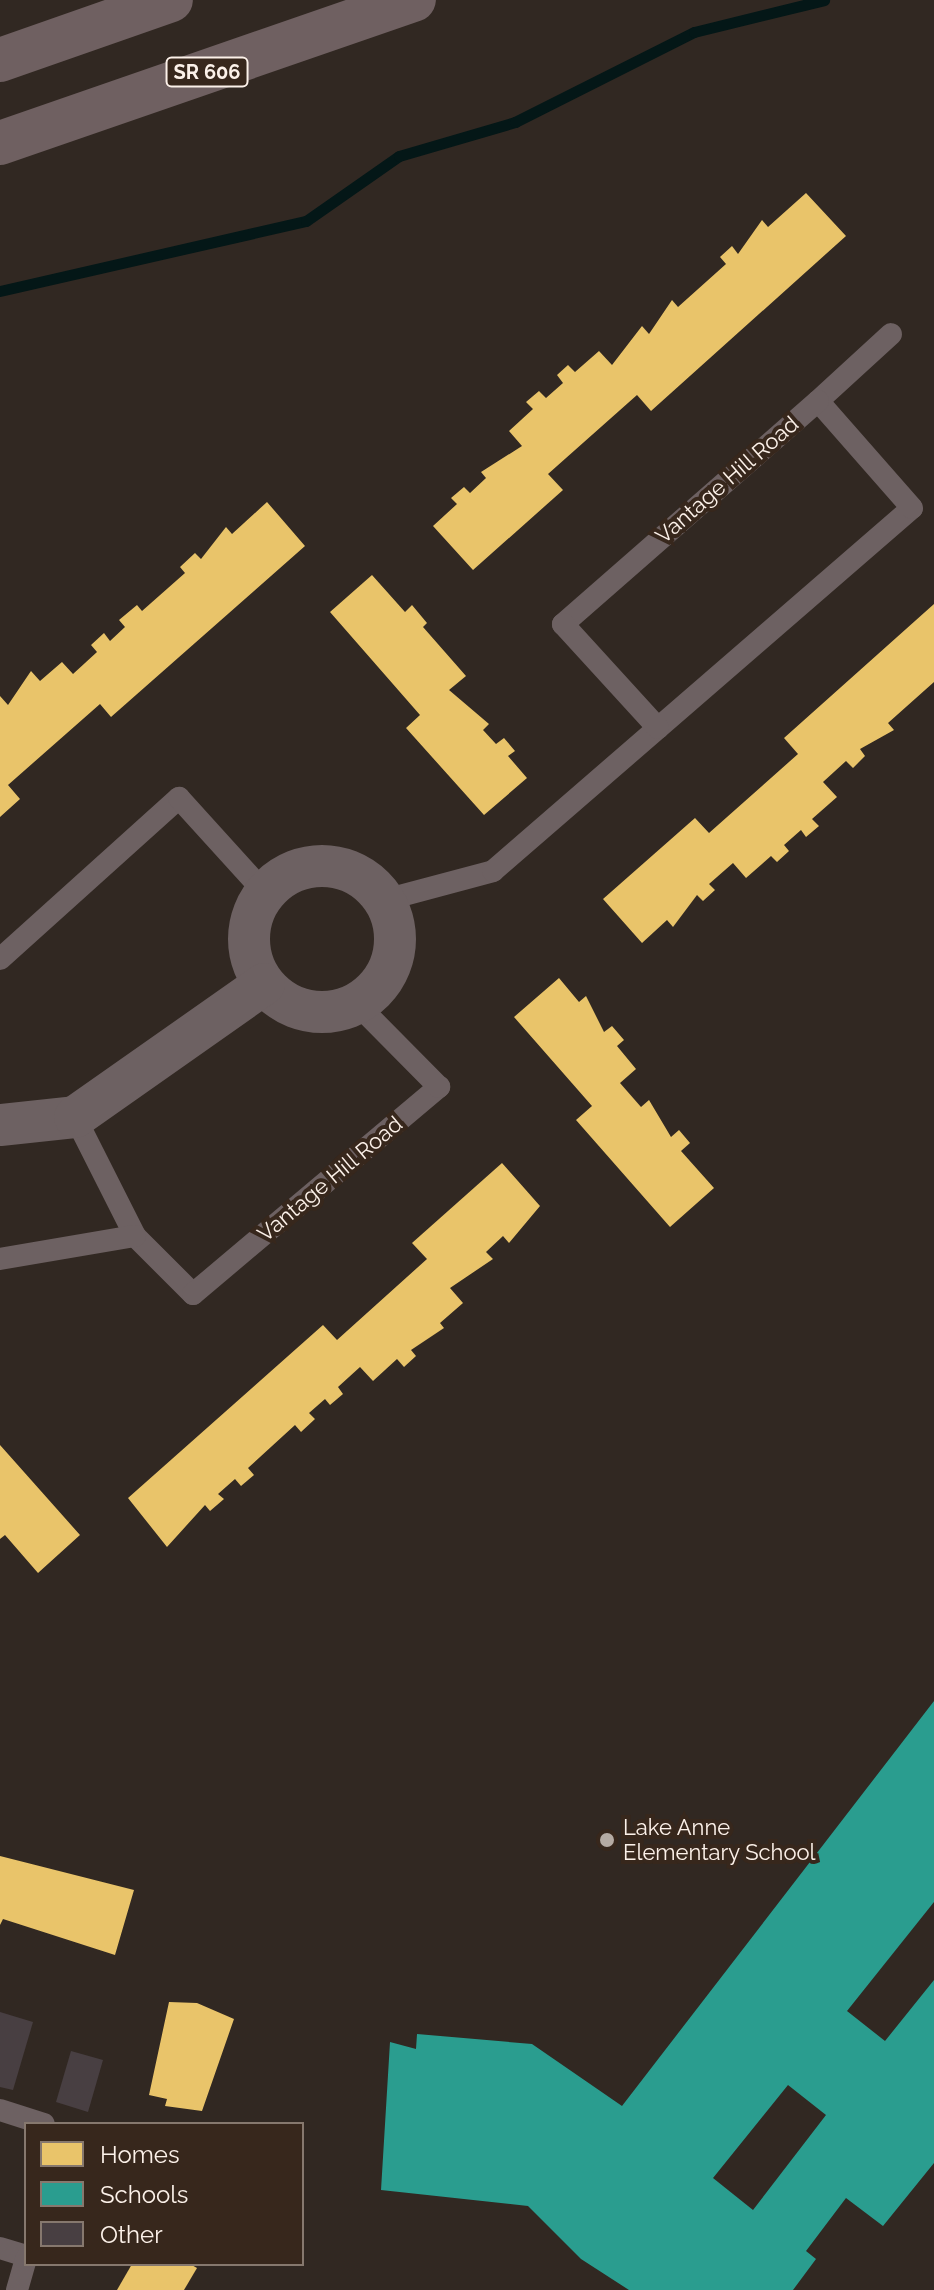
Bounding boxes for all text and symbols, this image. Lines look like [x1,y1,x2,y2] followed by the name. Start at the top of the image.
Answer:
[165,56,249,88] road number: SR 606
[650,411,804,549] street label: Vantage Hill Road
[252,1111,408,1247] street label: Vantage Hill Road
[623,1814,816,1866] place label: Lake Anne Elementary School
[598,1831,616,1849] marker: Lake Anne Elementary School
[24,2122,304,2266] legend
[100,2140,180,2169] text: Homes
[100,2180,188,2209] text: Schools
[100,2220,163,2249] text: Other

